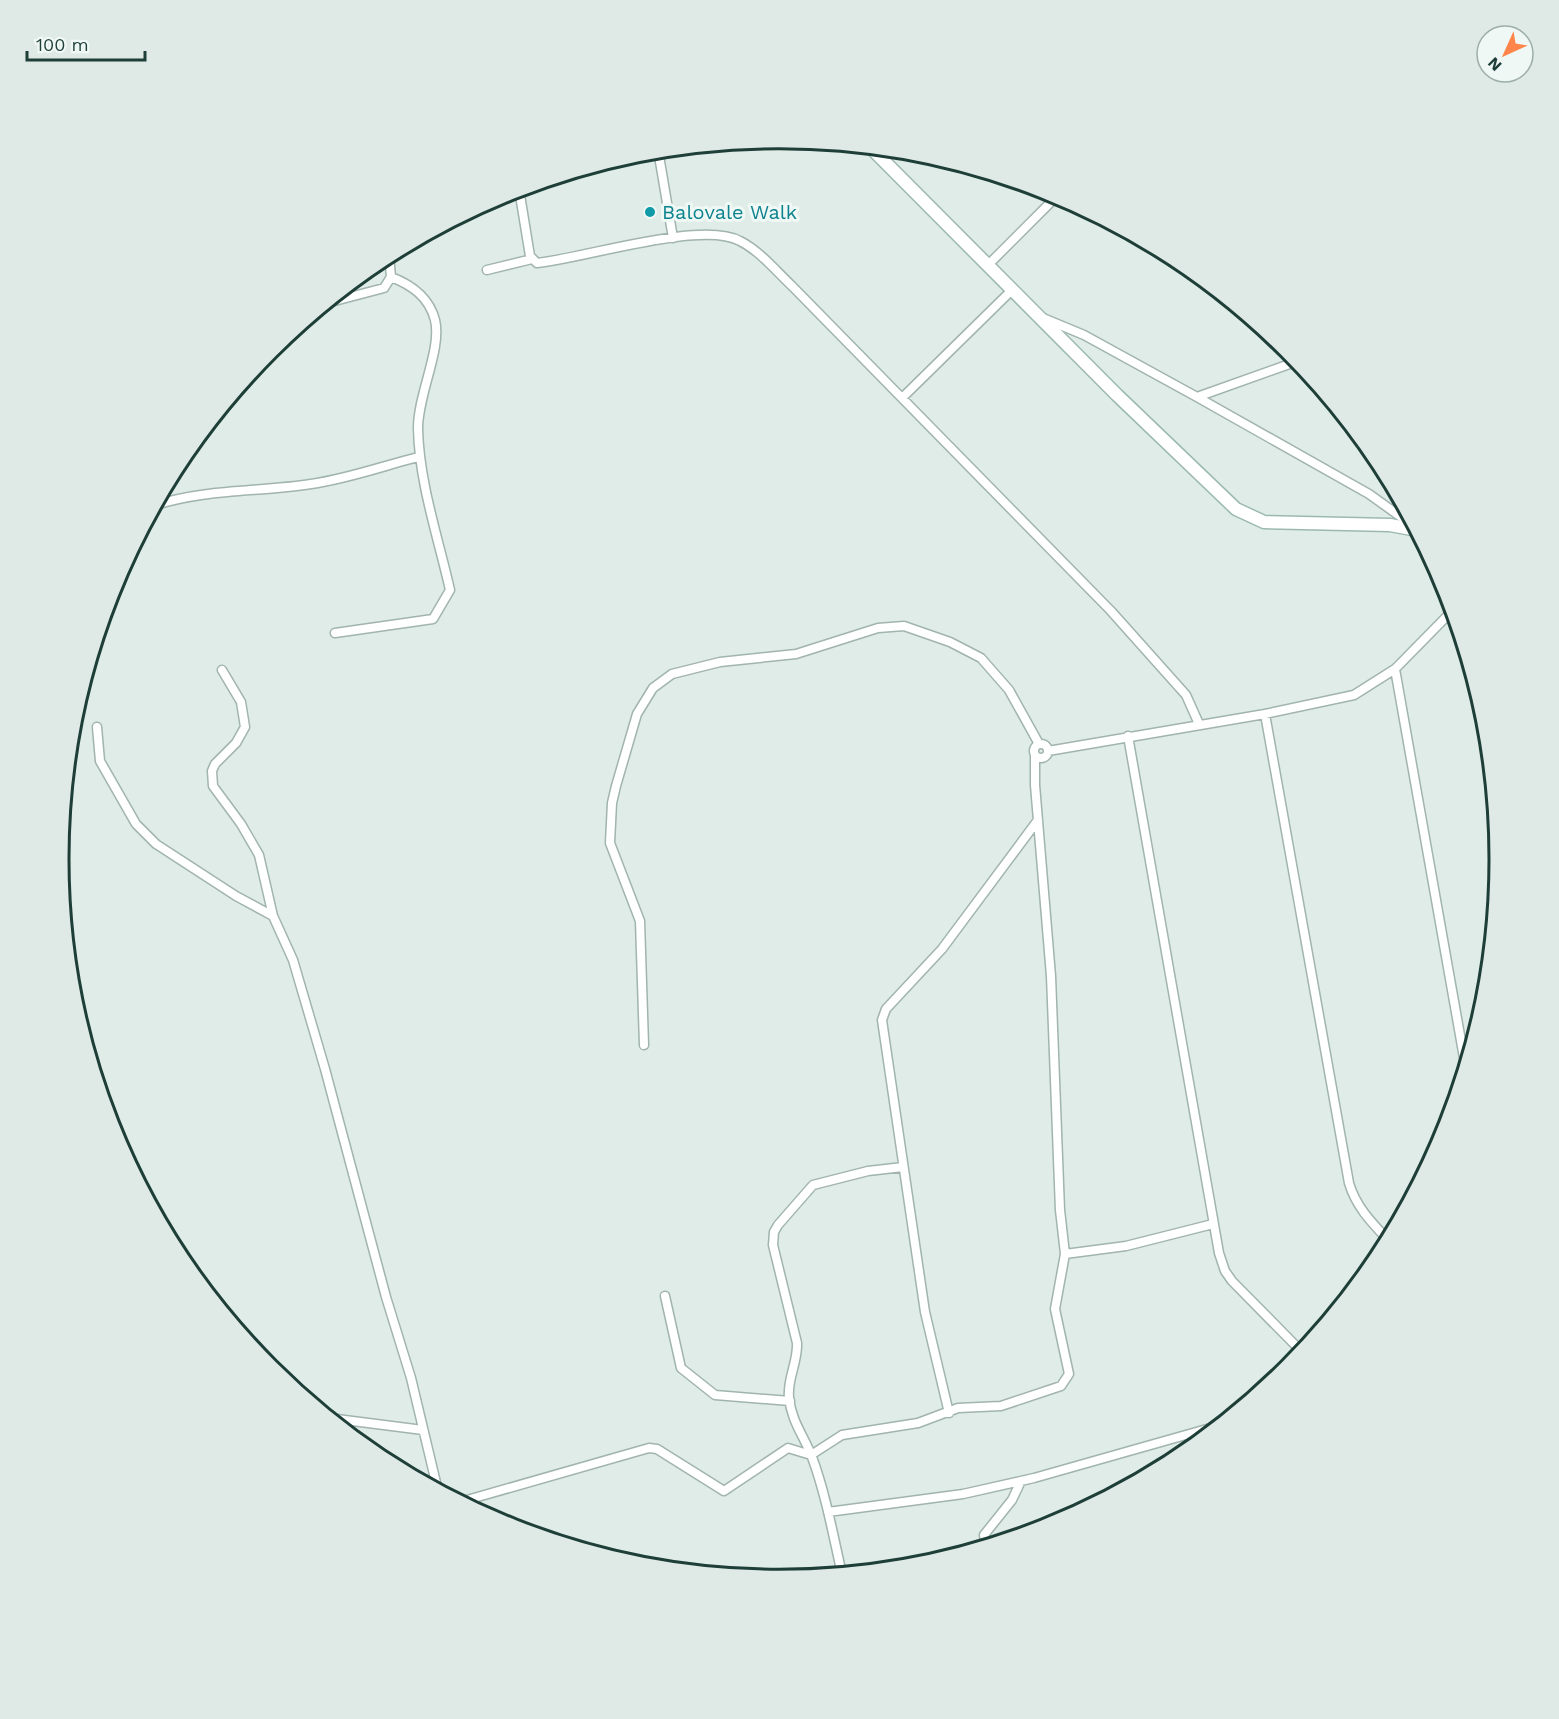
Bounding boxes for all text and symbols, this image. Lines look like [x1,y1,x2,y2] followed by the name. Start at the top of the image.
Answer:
[27,24,146,62] scale bar
[1475,24,1535,84] north arrow
[36,34,89,55] text: 100 m
[1484,53,1506,75] text: N
[662,200,797,224] place label: Balovale Walk
[643,205,657,219] marker: Balovale Walk

